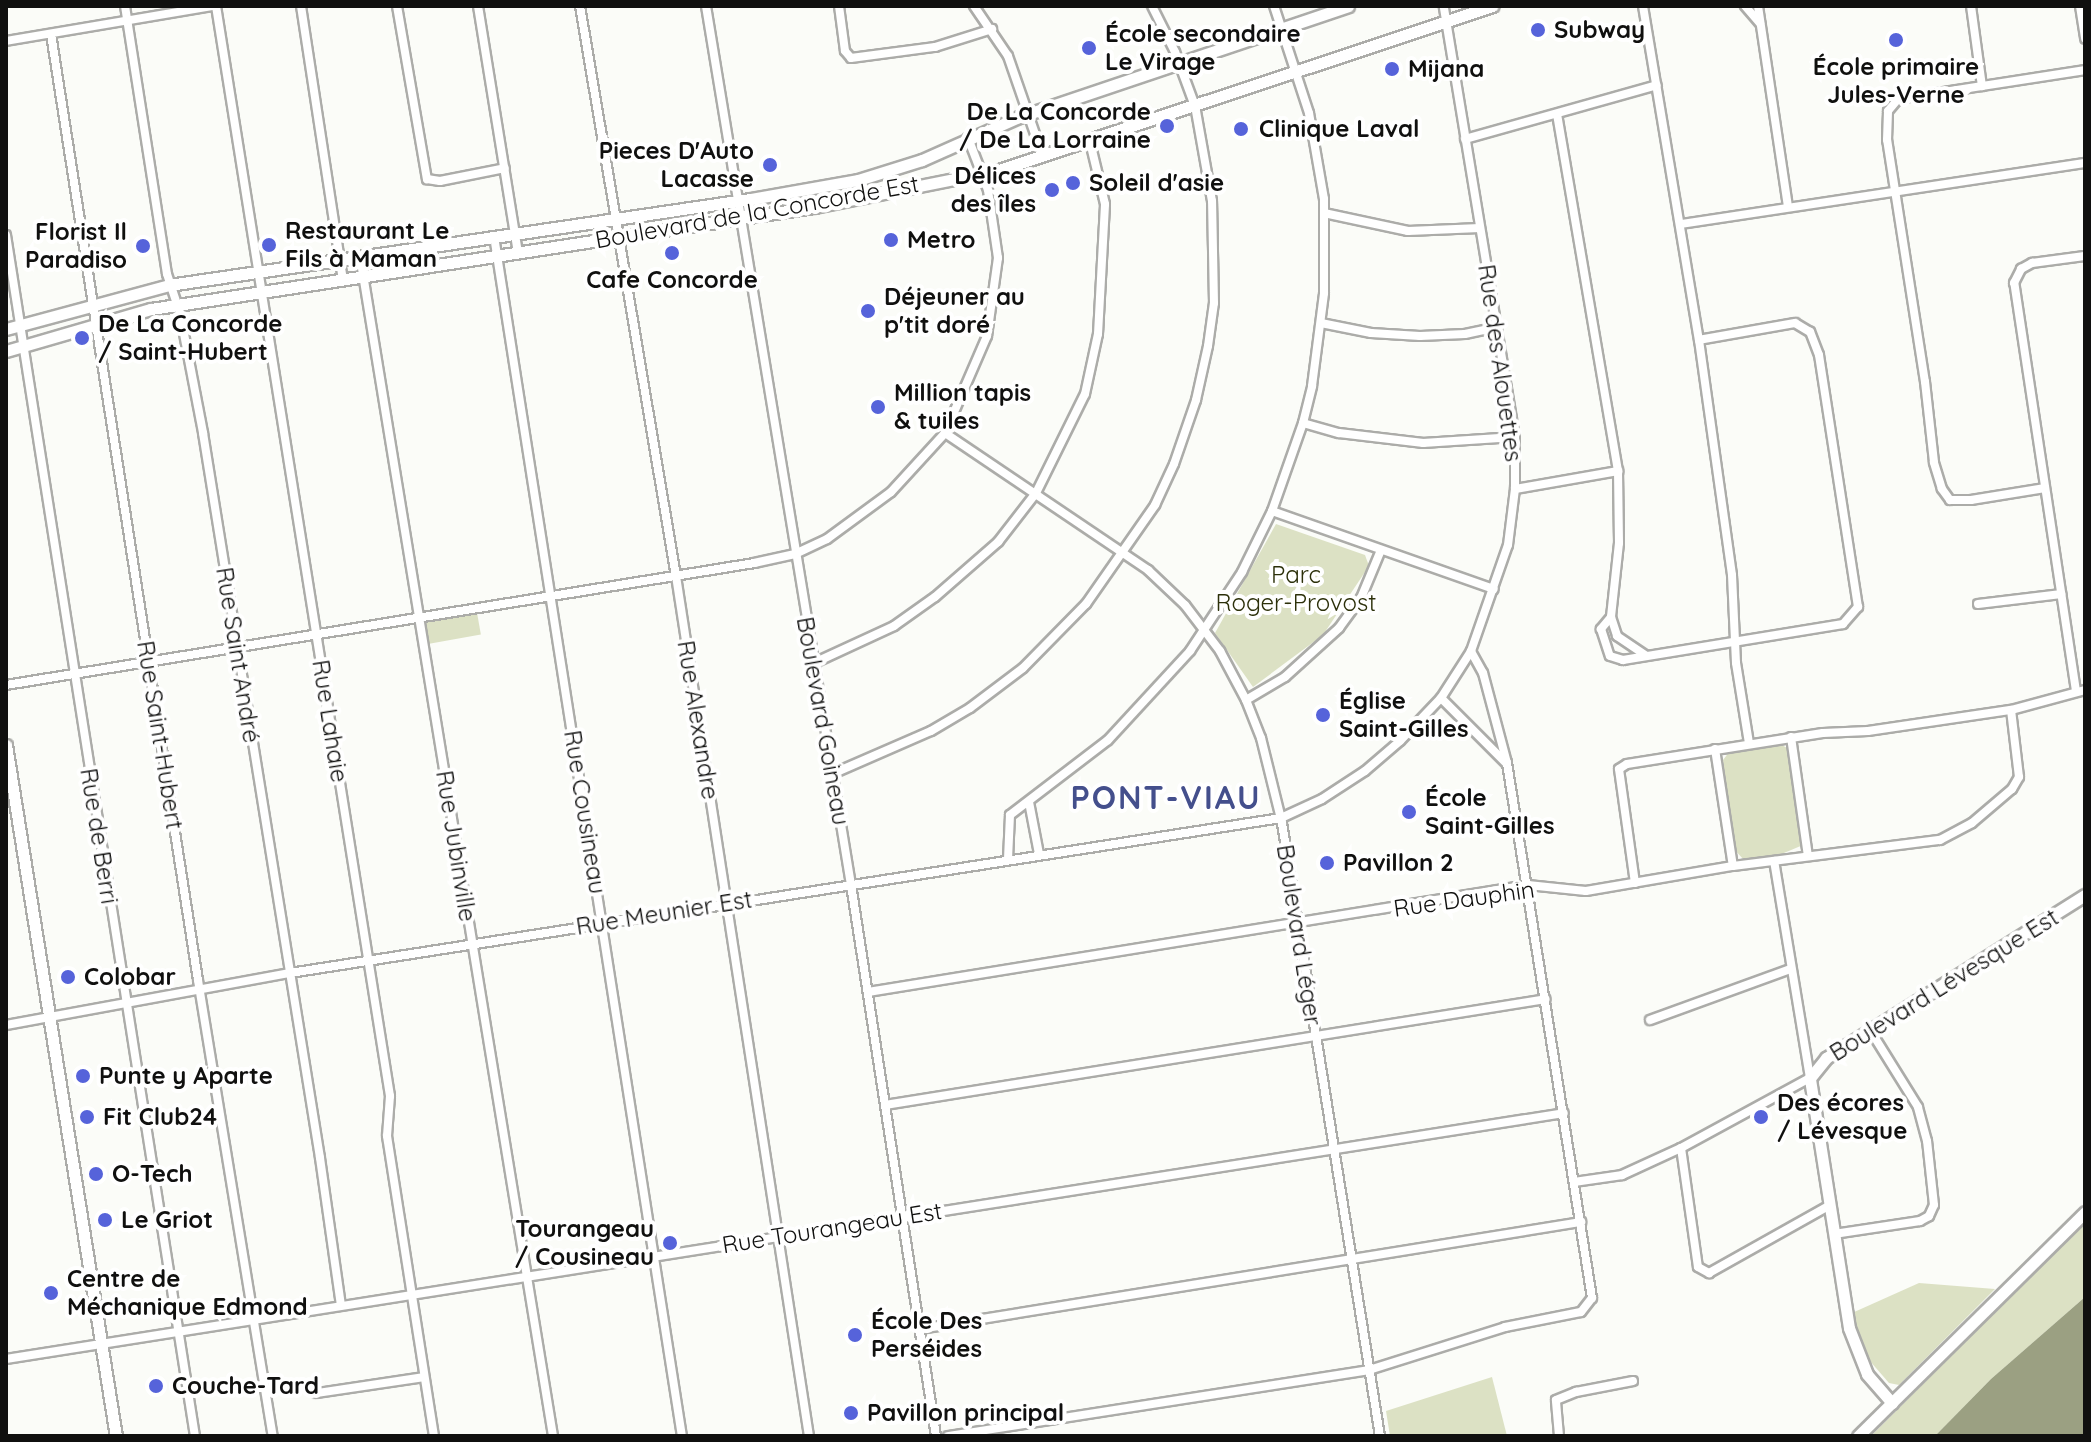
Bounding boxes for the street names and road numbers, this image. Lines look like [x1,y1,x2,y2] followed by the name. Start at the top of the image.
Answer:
[593,169,921,255] street label: Boulevard de la Concorde Est
[1472,262,1528,464] street label: Rue des Alouettes
[210,565,266,745] street label: Rue Saint André
[790,614,856,828] street label: Boulevard Goineau
[671,638,725,802] street label: Rue Alexandre
[131,639,189,831] street label: Rue Saint-Hubert
[306,658,354,784] street label: Rue Lahaie
[558,728,612,896] street label: Rue Cousineau
[74,766,124,906] street label: Rue de Berri
[430,768,482,924] street label: Rue Jubinville
[1270,842,1328,1028] street label: Boulevard Léger
[1392,875,1536,923] street label: Rue Dauphin
[574,885,754,941] street label: Rue Meunier Est
[1824,903,2064,1067] street label: Boulevard Lévesque Est
[720,1196,944,1260] street label: Rue Tourangeau Est

